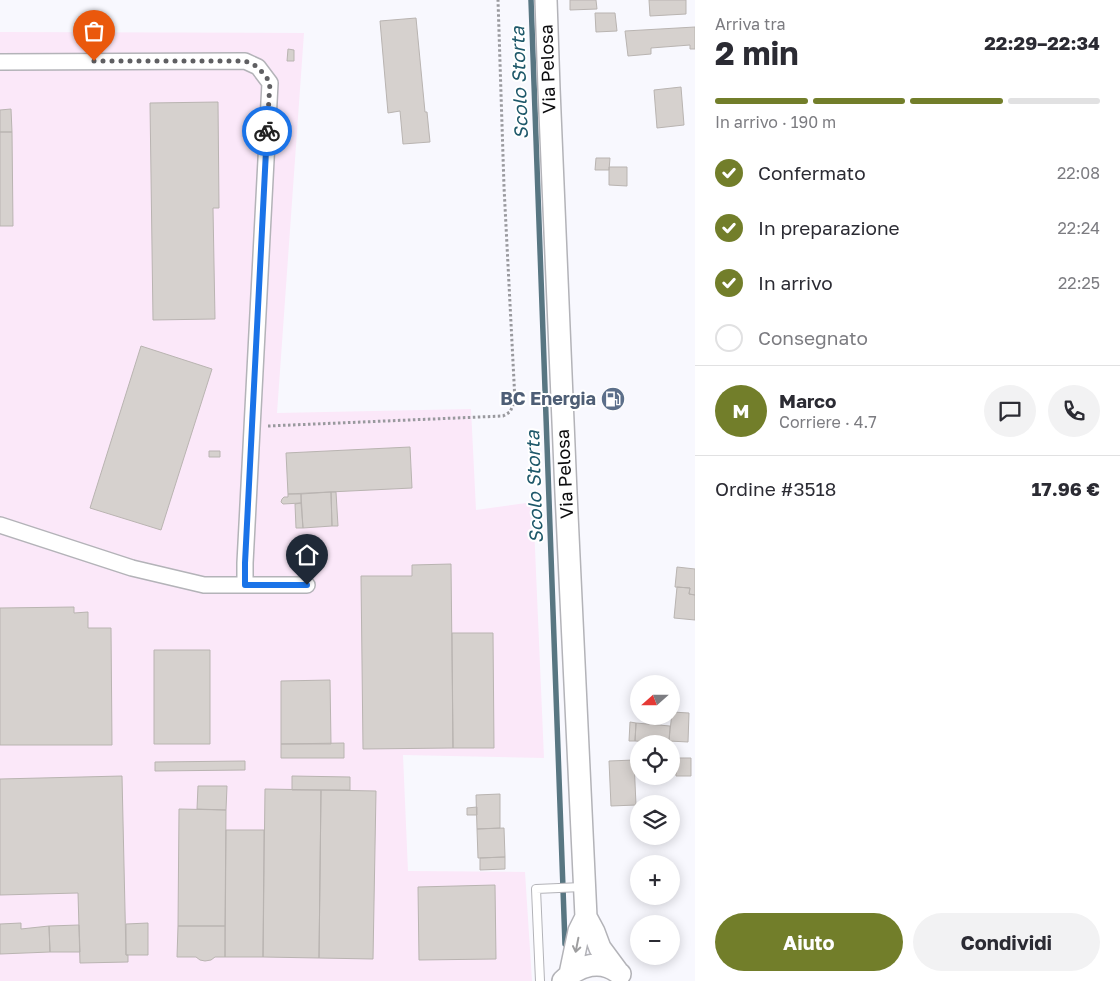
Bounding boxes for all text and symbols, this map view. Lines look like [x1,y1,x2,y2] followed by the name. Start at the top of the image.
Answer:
[73,10,115,61] pin
[715,14,786,34] text: Arriva tra
[80,17,108,45] icon: bag
[534,24,560,114] street label: Via Pelosa
[505,25,532,140] water label: Scolo Storta
[984,31,1100,54] text: 22:29–22:34
[715,34,799,72] text: 2 min
[242,106,292,156] courier
[715,112,836,132] text: In arrivo · 190 m
[253,117,281,145] icon: bike
[715,159,743,187] icon: check
[758,161,866,184] text: Confermato
[1057,163,1100,183] text: 22:08
[715,214,743,242] icon: check
[758,216,900,239] text: In preparazione
[1058,218,1100,238] text: 22:24
[715,269,743,297] icon: check
[758,271,833,294] text: In arrivo
[1058,273,1100,293] text: 22:25
[758,326,868,349] text: Consegnato
[984,385,1036,437] button: chat
[1048,385,1100,437] button: phone
[600,386,626,412] fuel station icon: BC Energia
[500,387,596,409] place label: BC Energia
[779,389,836,412] text: Marco
[733,399,749,422] text: M
[779,412,877,432] text: Corriere · 4.7
[520,429,547,544] water label: Scolo Storta
[551,429,577,519] street label: Via Pelosa
[715,477,836,500] text: Ordine #3518
[1032,477,1100,500] text: 17.96 €
[286,534,328,585] pin
[293,541,321,569] icon: home
[630,675,680,725] north arrow
[630,675,680,965] map controls
[630,735,680,785] button: locate
[630,795,680,845] button: layers
[630,855,680,905] button: +
[715,913,903,971] button: Aiuto
[913,913,1100,971] button: Condividi
[630,915,680,965] button: −
[571,937,581,953] one-way arrow

